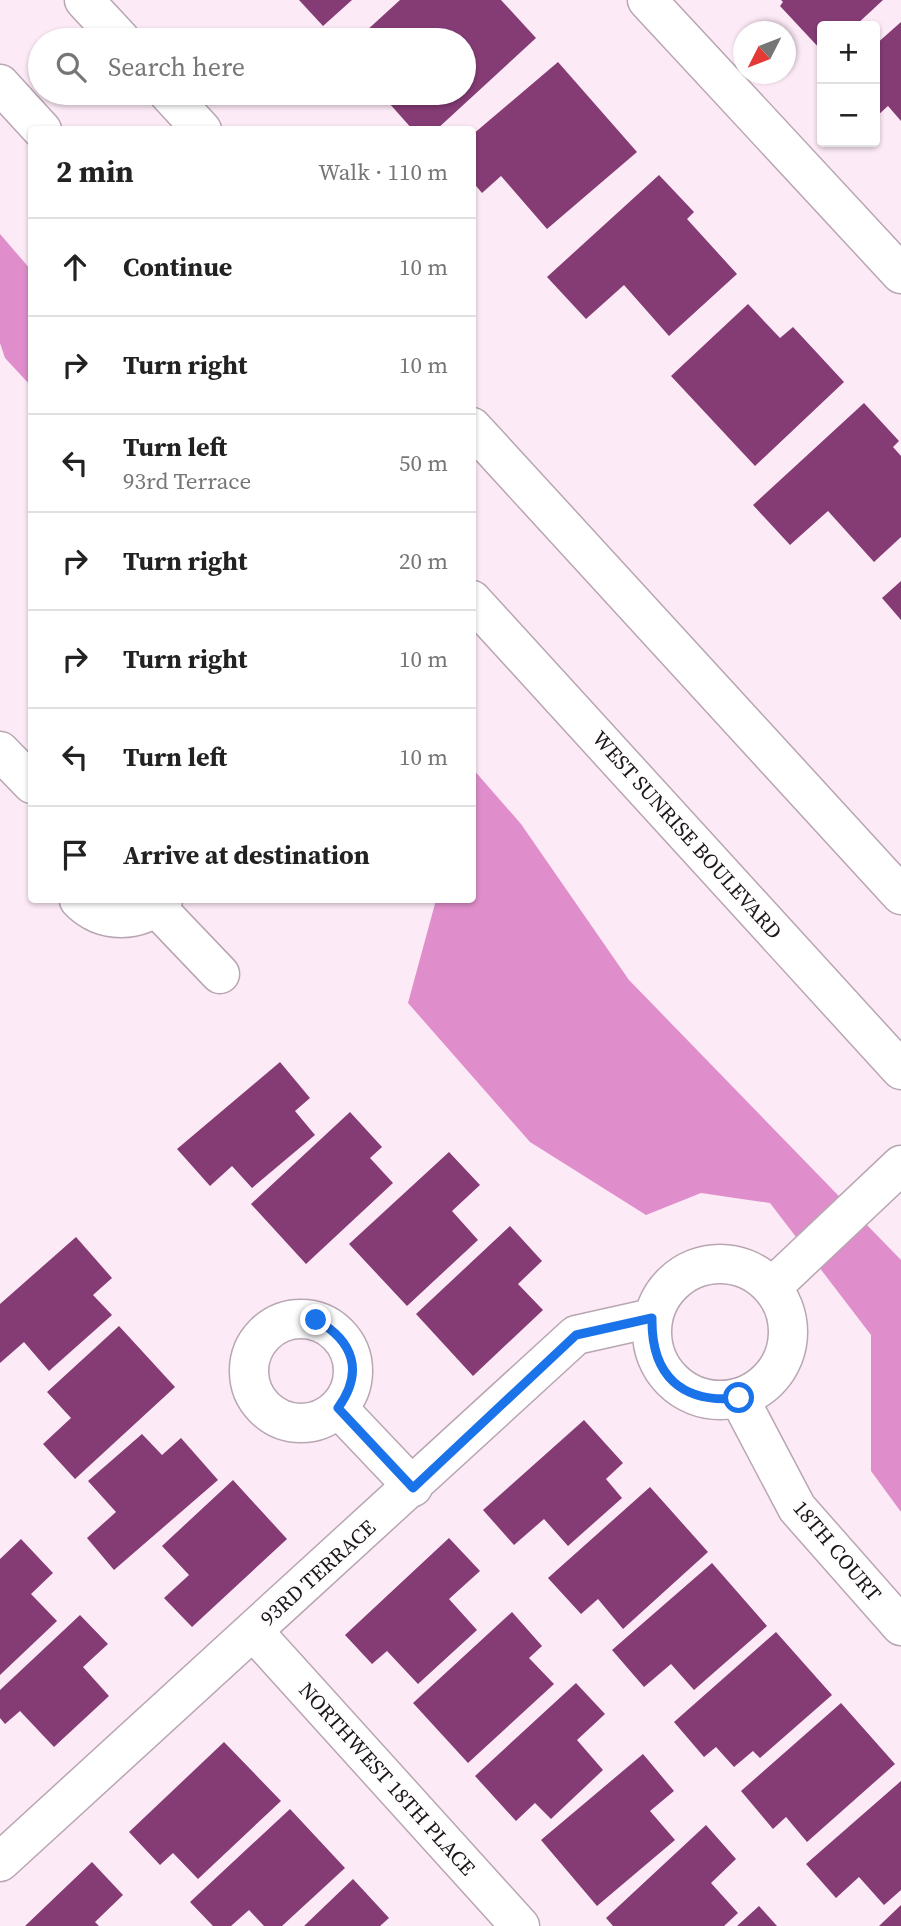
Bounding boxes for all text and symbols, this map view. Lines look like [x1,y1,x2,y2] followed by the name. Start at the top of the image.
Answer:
[733,21,796,84] north arrow
[817,21,880,147] map controls
[817,21,880,84] button: +
[28,28,476,105] search box
[52,48,90,86] icon: search
[108,49,245,85] text: Search here
[817,84,880,147] button: −
[56,151,134,192] text: 2 min
[318,156,448,188] text: Walk · 110 m
[56,248,94,286] icon: ahead
[123,249,232,285] text: Continue
[399,251,448,283] text: 10 m
[56,346,94,384] icon: right
[123,347,247,383] text: Turn right
[399,349,448,381] text: 10 m
[123,429,227,465] text: Turn left
[56,444,94,482] icon: left
[399,447,448,479] text: 50 m
[123,465,251,497] text: 93rd Terrace
[56,542,94,580] icon: right
[123,543,247,579] text: Turn right
[399,545,448,577] text: 20 m
[56,640,94,678] icon: right
[123,641,247,677] text: Turn right
[399,643,448,675] text: 10 m
[586,724,789,945] street label: WEST SUNRISE BOULEVARD
[56,738,94,776] icon: left
[123,739,227,775] text: Turn left
[399,741,448,773] text: 10 m
[56,836,94,874] icon: arrive
[123,837,370,873] text: Arrive at destination
[300,1304,331,1335] route end
[723,1382,754,1413] route start
[787,1494,888,1607] street label: 18TH COURT
[254,1513,382,1632] street label: 93RD TERRACE
[293,1676,482,1882] street label: NORTHWEST 18TH PLACE

